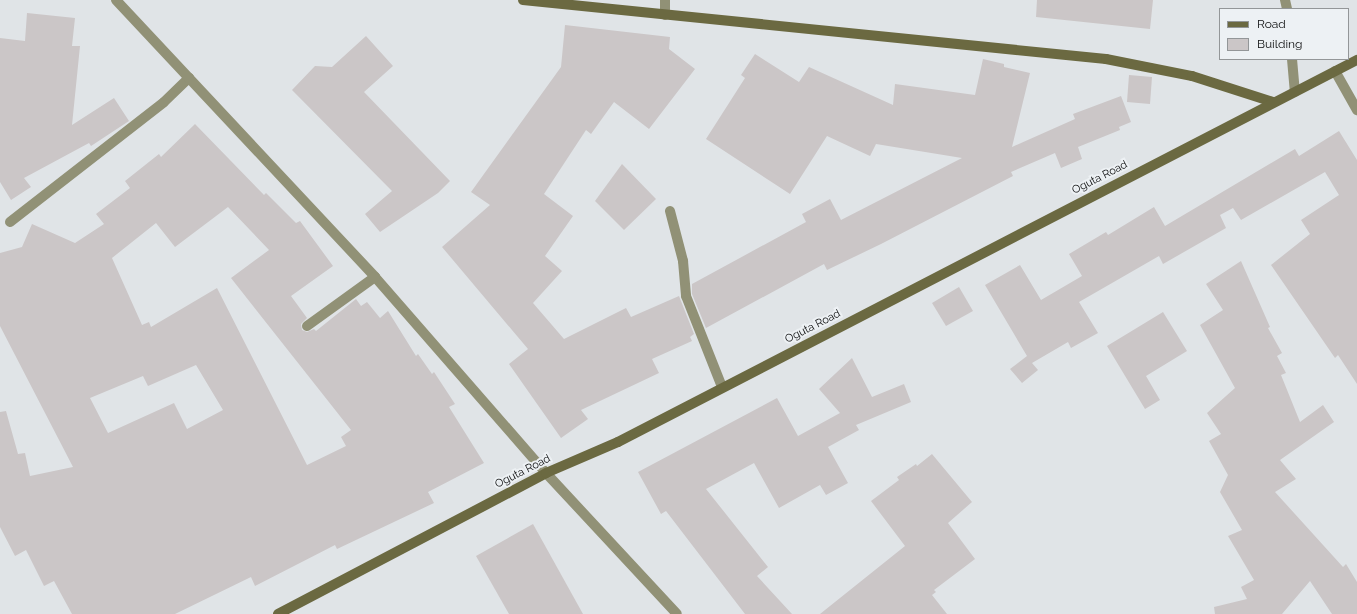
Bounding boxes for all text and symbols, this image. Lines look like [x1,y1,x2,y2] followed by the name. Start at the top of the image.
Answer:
[1219,8,1349,60] legend
[1257,17,1286,31] text: Road
[1257,37,1303,51] text: Building
[1070,158,1130,198] street label: Oguta Road
[783,307,843,347] street label: Oguta Road
[493,452,553,492] street label: Oguta Road

